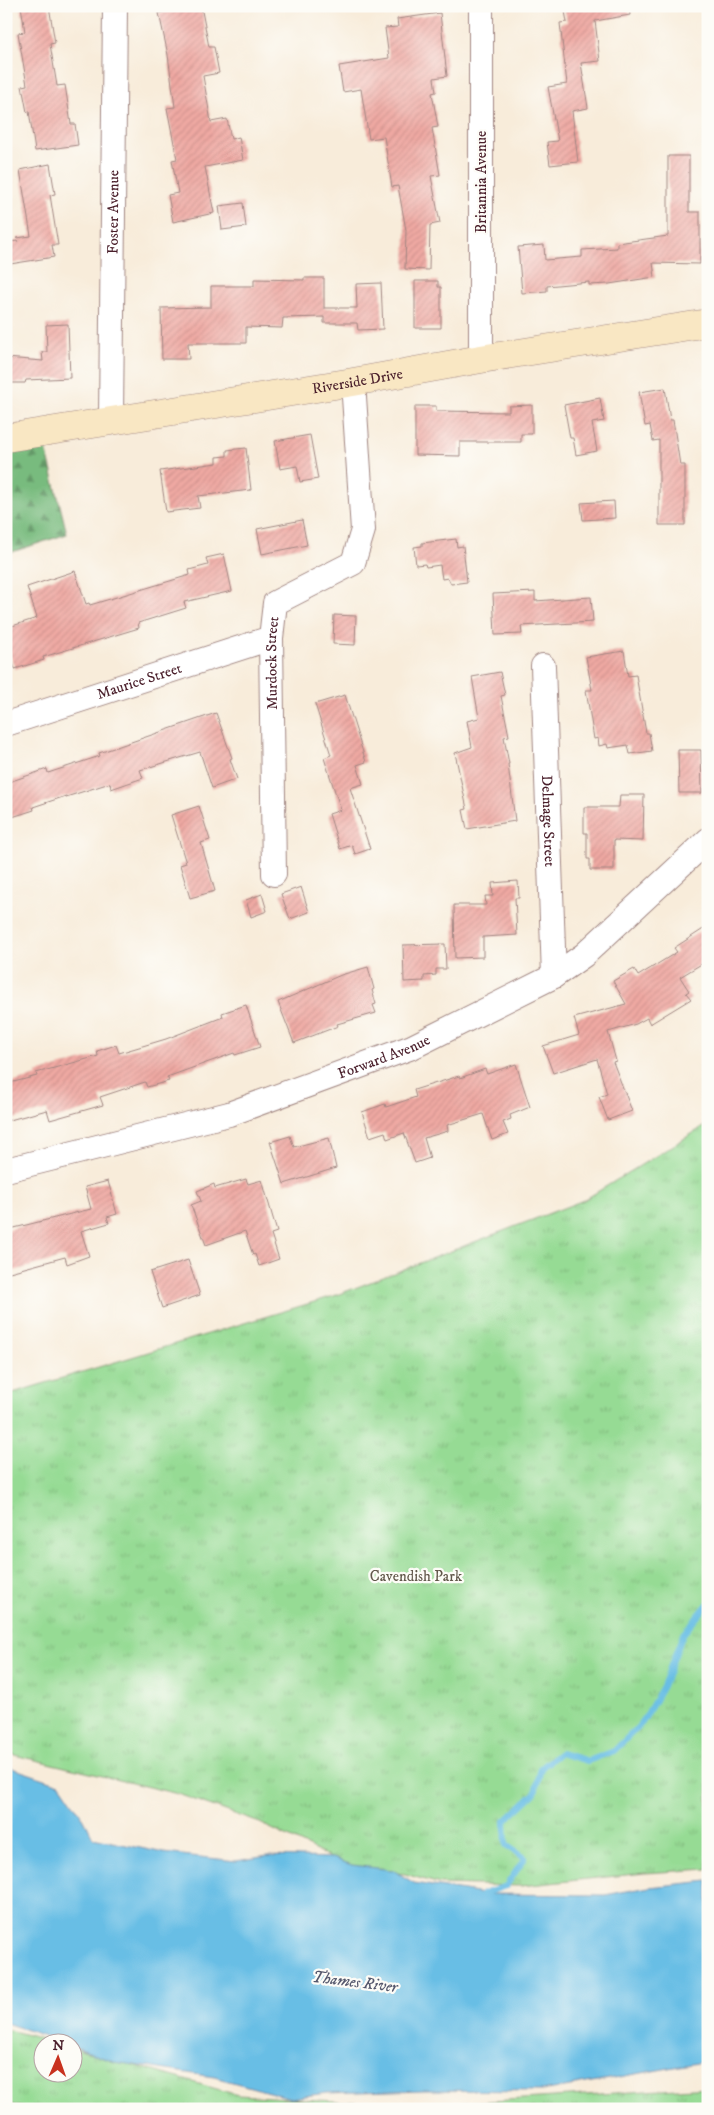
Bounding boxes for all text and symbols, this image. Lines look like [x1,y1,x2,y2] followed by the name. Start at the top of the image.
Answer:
[472,131,491,233] street label: Britannia Avenue
[104,170,123,254] street label: Foster Avenue
[311,364,404,398] street label: Riverside Drive
[262,615,283,710] street label: Murdock Street
[94,659,184,704] street label: Maurice Street
[537,775,559,867] street label: Delmage Street
[335,1031,433,1083] street label: Forward Avenue
[370,1567,463,1586] park label: Cavendish Park
[311,1967,400,1997] water label: Thames River
[32,2032,82,2082] north arrow
[52,2037,65,2055] text: N

